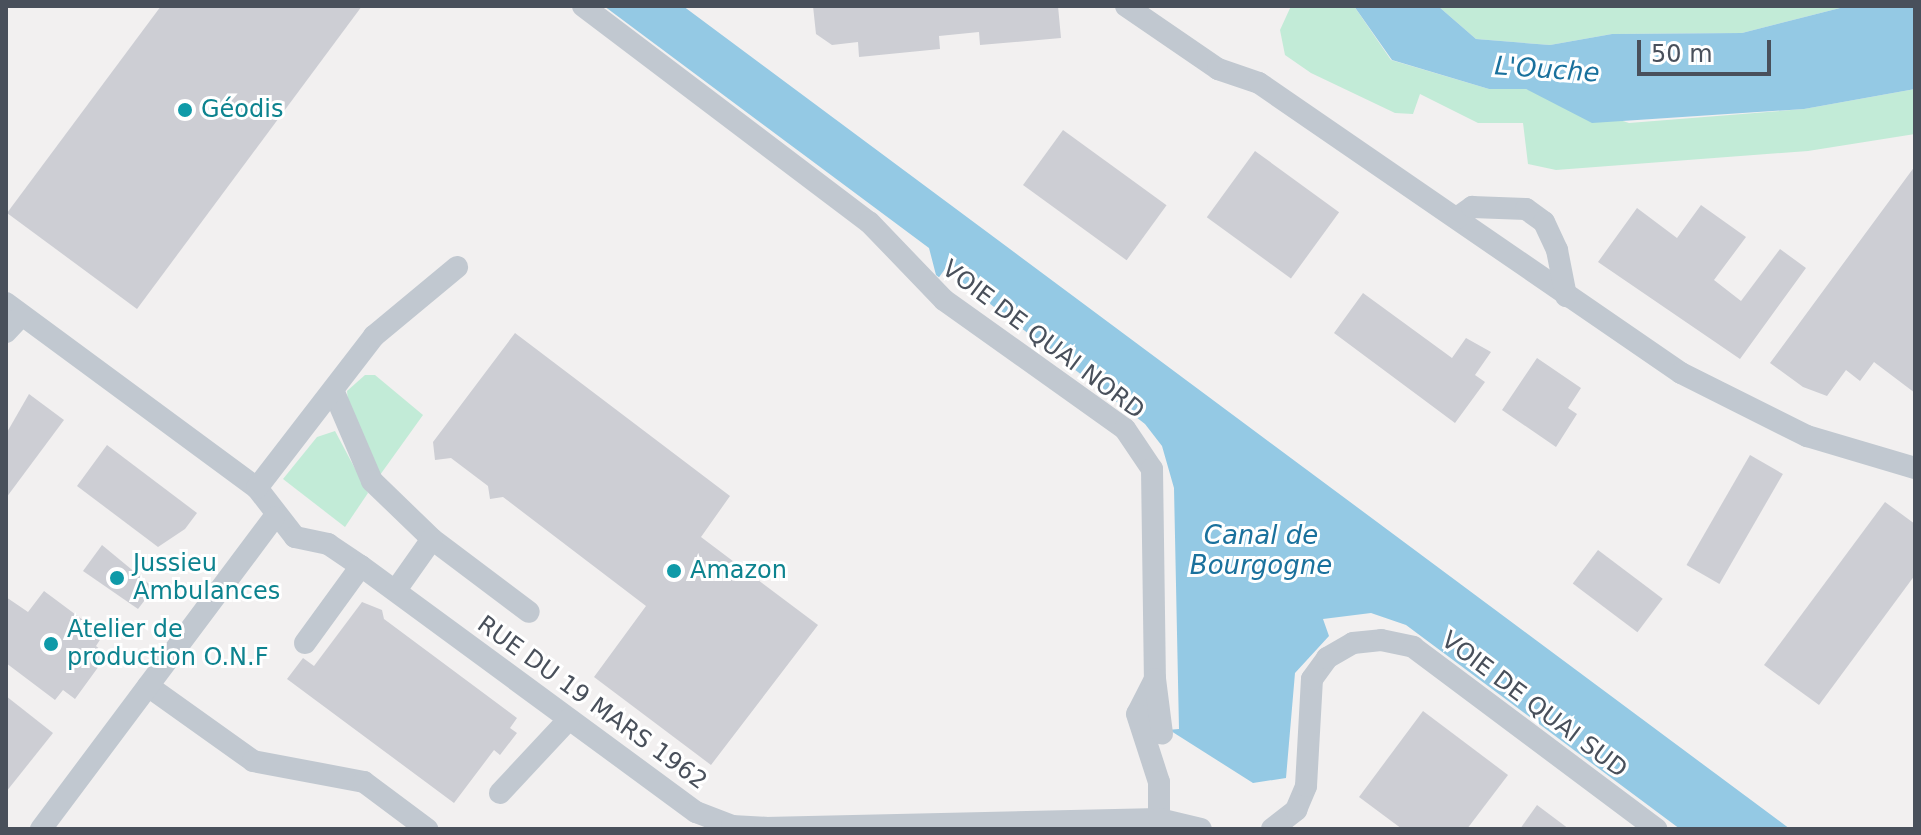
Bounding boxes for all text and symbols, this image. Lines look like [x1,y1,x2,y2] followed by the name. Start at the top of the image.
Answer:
[1641,24,1775,74] scale bar
[1651,40,1713,68] text: 50 m
[1493,51,1601,89] water label: L'Ouche
[201,96,283,124] place label: Géodis
[176,101,194,119] marker: Géodis
[936,255,1150,425] street label: VOIE DE QUAI NORD
[1190,520,1332,582] water label: Canal de Bourgogne
[133,550,280,606] place label: Jussieu Ambulances
[690,557,787,585] place label: Amazon
[665,562,683,580] marker: Amazon
[108,569,126,587] marker: Jussieu Ambulances
[472,610,712,796] street label: RUE DU 19 MARS 1962
[67,616,268,672] place label: Atelier de production O.N.F
[1436,626,1632,784] street label: VOIE DE QUAI SUD
[42,635,60,653] marker: Atelier de production O.N.F

